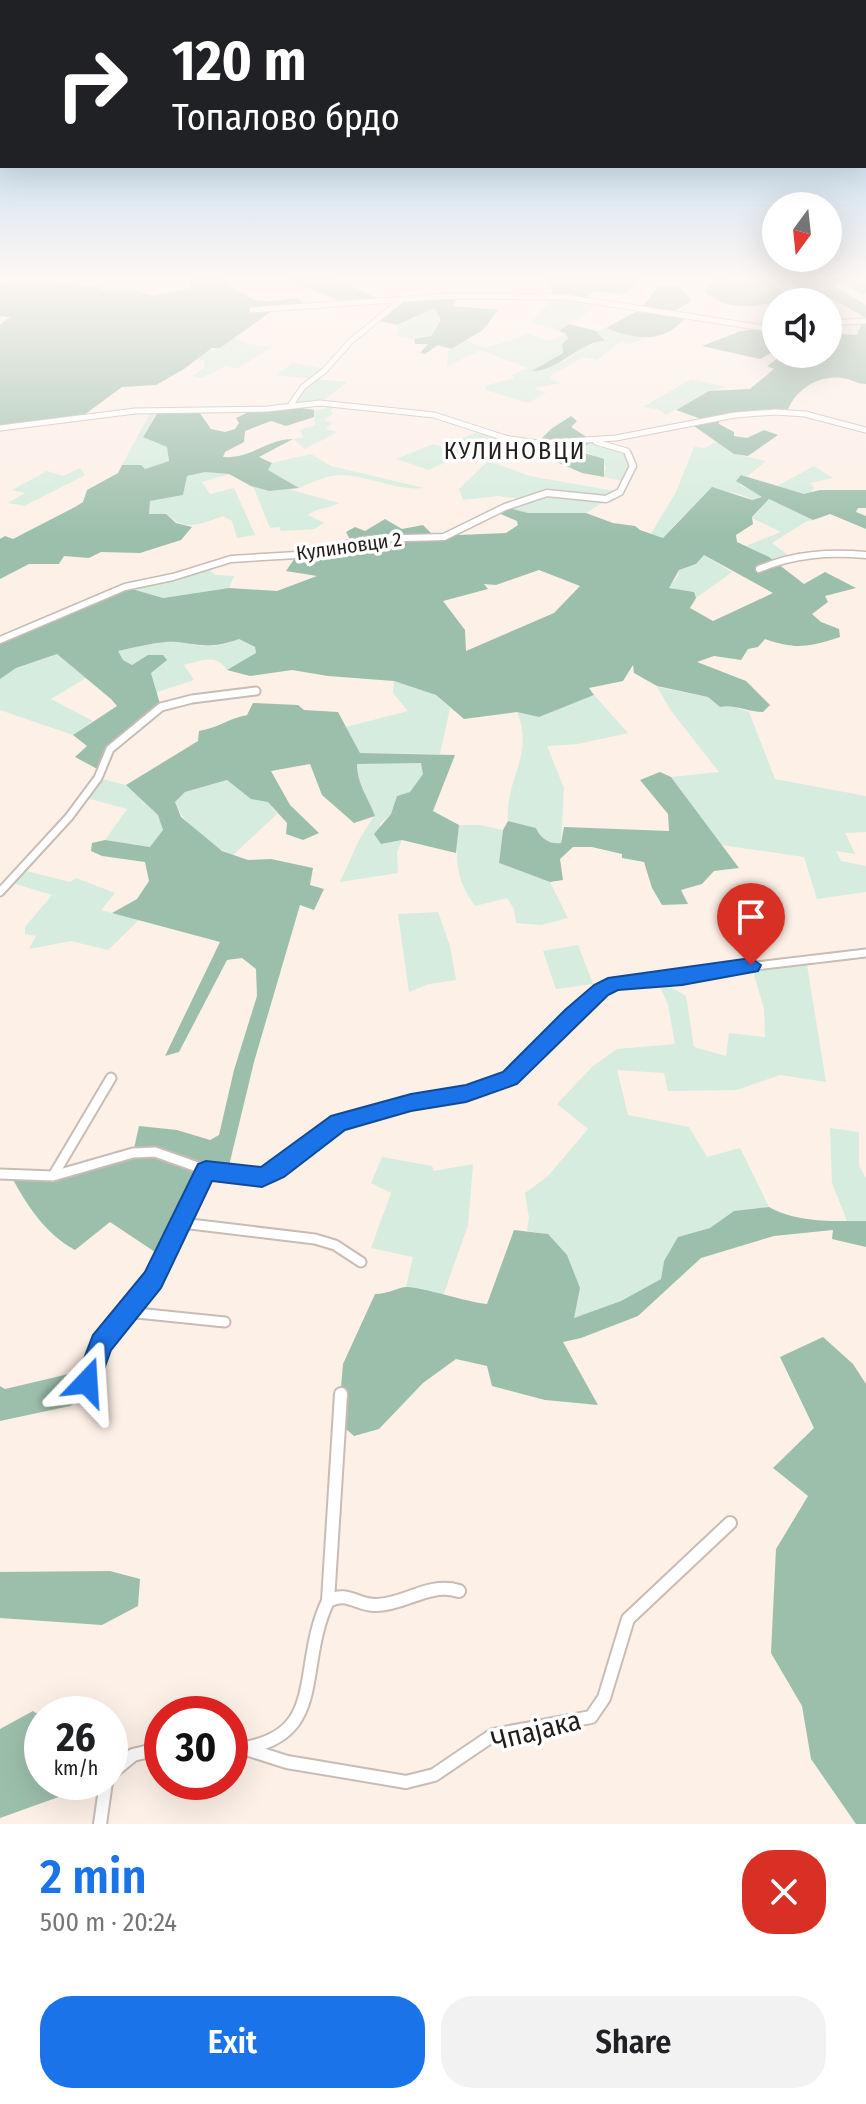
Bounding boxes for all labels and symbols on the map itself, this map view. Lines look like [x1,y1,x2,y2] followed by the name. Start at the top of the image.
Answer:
[762,192,842,272] north arrow
[444,437,586,465] district label: КУЛИНОВЦИ
[295,527,403,565] street label: Кулиновци 2
[717,883,785,965] pin
[45,1340,129,1424] position arrow
[144,1696,248,1800] speed limit sign: 30
[488,1703,584,1757] street label: Чпајака

